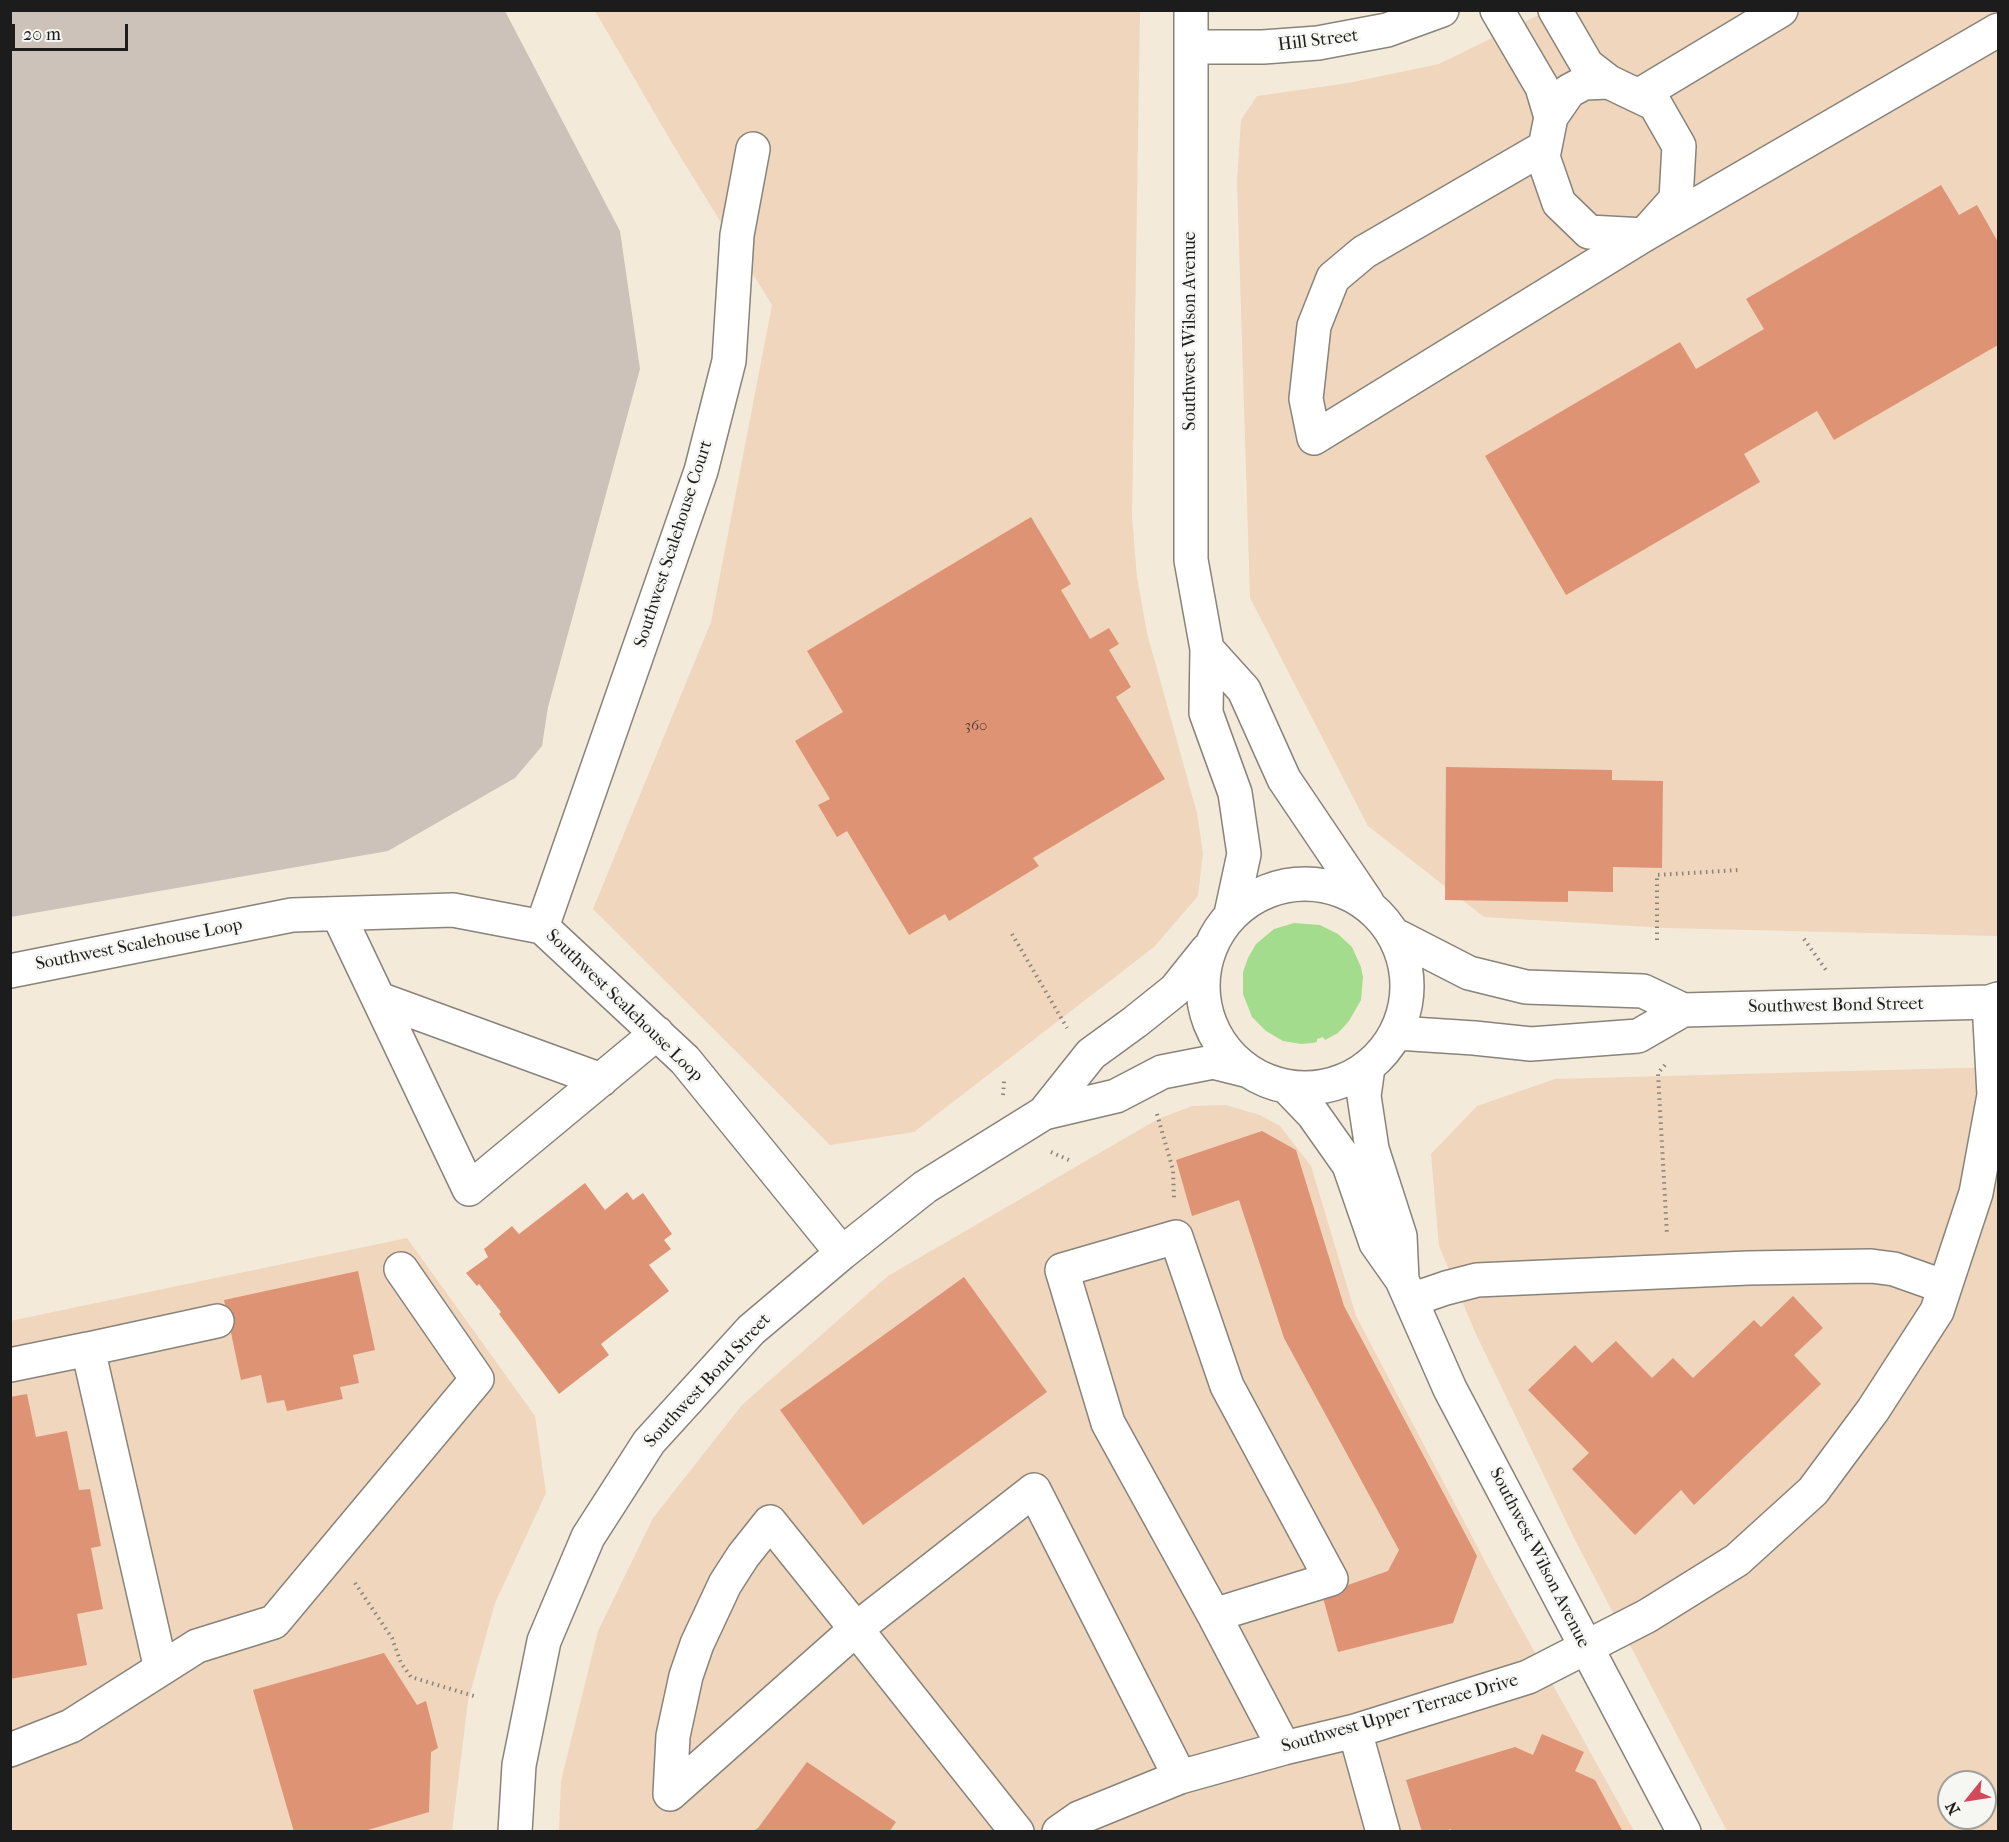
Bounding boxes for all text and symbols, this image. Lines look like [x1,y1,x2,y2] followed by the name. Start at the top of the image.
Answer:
[15,12,130,50] scale bar
[23,24,61,45] text: 20 m
[1277,25,1359,57] street label: Hill Street
[1180,231,1202,431] street label: Southwest Wilson Avenue
[630,438,718,650] street label: Southwest Scalehouse Court
[965,717,987,735] house number: 360
[34,914,244,976] street label: Southwest Scalehouse Loop
[541,925,707,1087] street label: Southwest Scalehouse Loop
[1748,994,1924,1018] street label: Southwest Bond Street
[640,1309,776,1453] street label: Southwest Bond Street
[1484,1464,1594,1652] street label: Southwest Wilson Avenue
[1279,1670,1521,1758] street label: Southwest Upper Terrace Drive
[1937,1770,1997,1830] north arrow
[1941,1798,1964,1818] text: N

